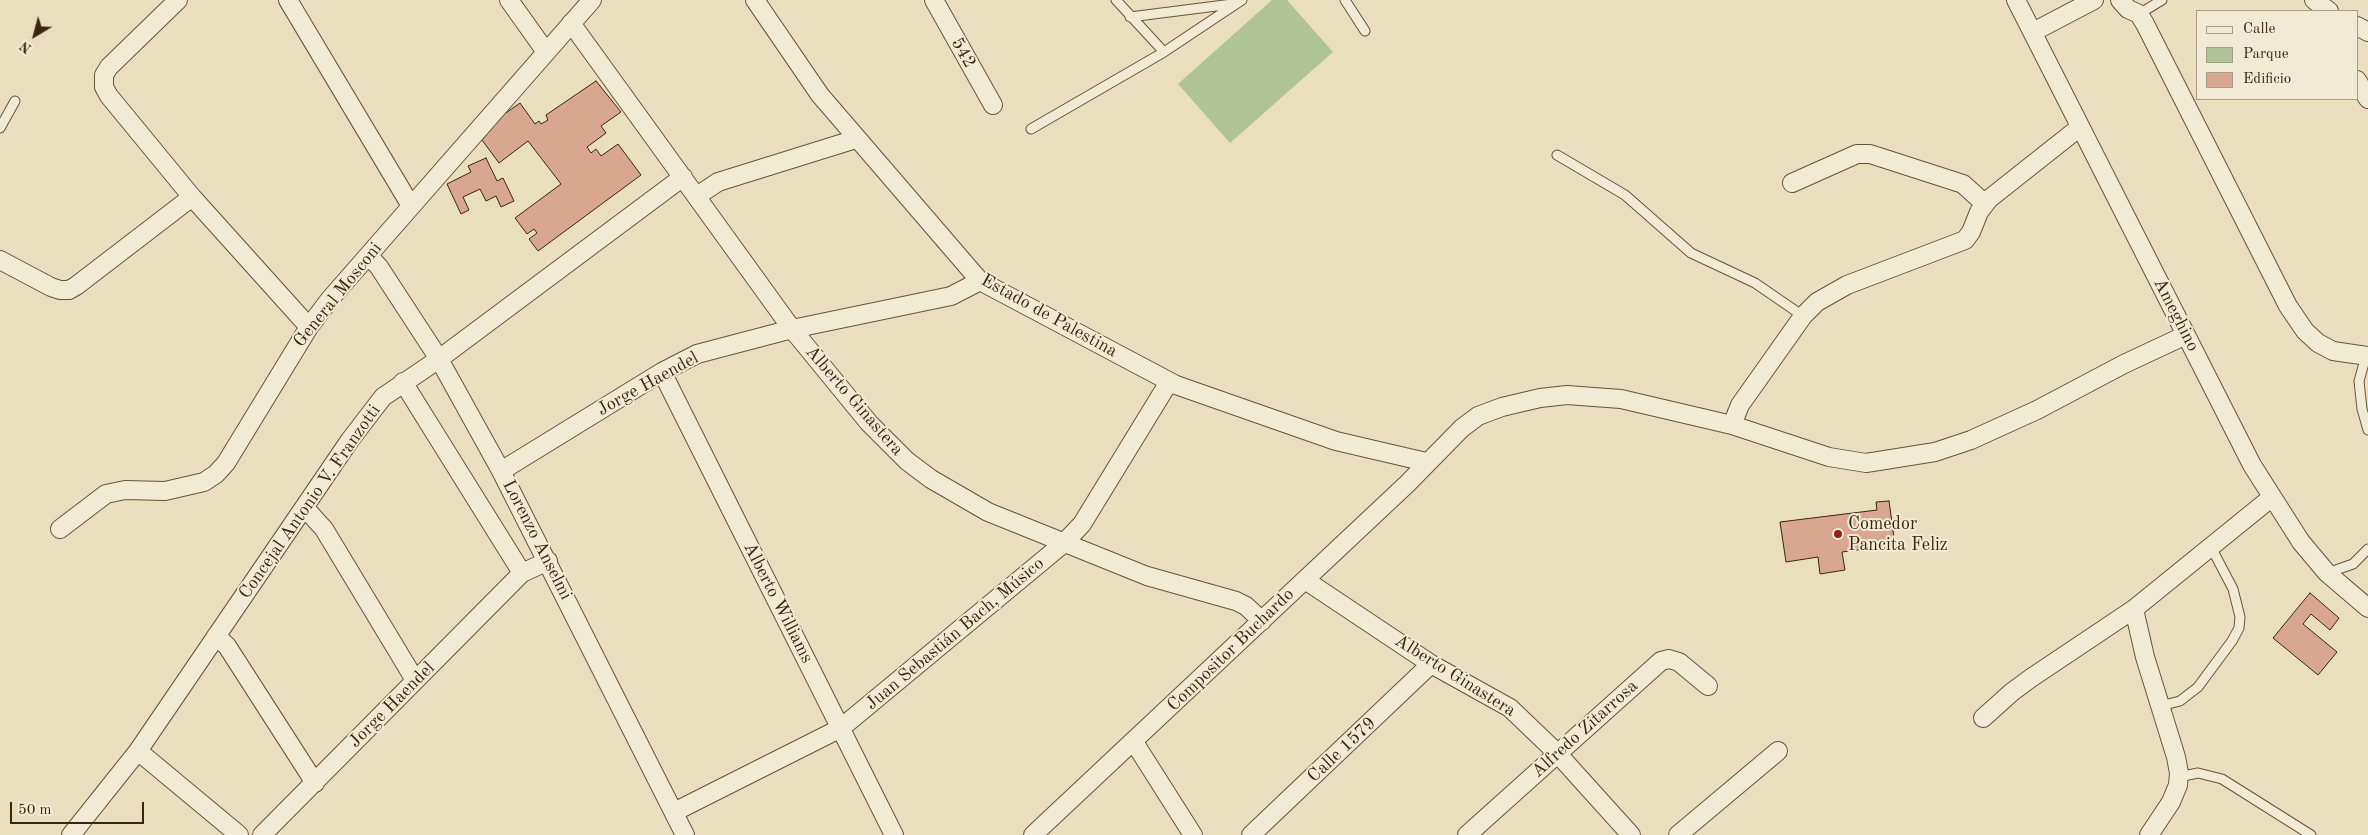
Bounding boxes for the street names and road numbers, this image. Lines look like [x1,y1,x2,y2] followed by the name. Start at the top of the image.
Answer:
[946,34,980,72] street label: 542
[289,238,387,352] street label: General Mosconi
[977,270,1121,362] street label: Estado de Palestina
[2148,275,2204,355] street label: Ameghino
[800,342,908,460] street label: Alberto Ginastera
[593,347,703,421] street label: Jorge Haendel
[235,401,385,603] street label: Concejal Antonio V. Franzotti
[497,476,577,604] street label: Lorenzo Anselmi
[738,539,818,667] street label: Alberto Williams
[861,553,1049,715] street label: Juan Sebastián Bach, Músico
[1163,584,1299,716] street label: Compositor Buchardo
[1390,630,1520,722] street label: Alberto Ginastera
[345,658,439,752] street label: Jorge Haendel
[1527,676,1643,782] street label: Alfredo Zitarrosa
[1303,713,1381,787] street label: Calle 1579

